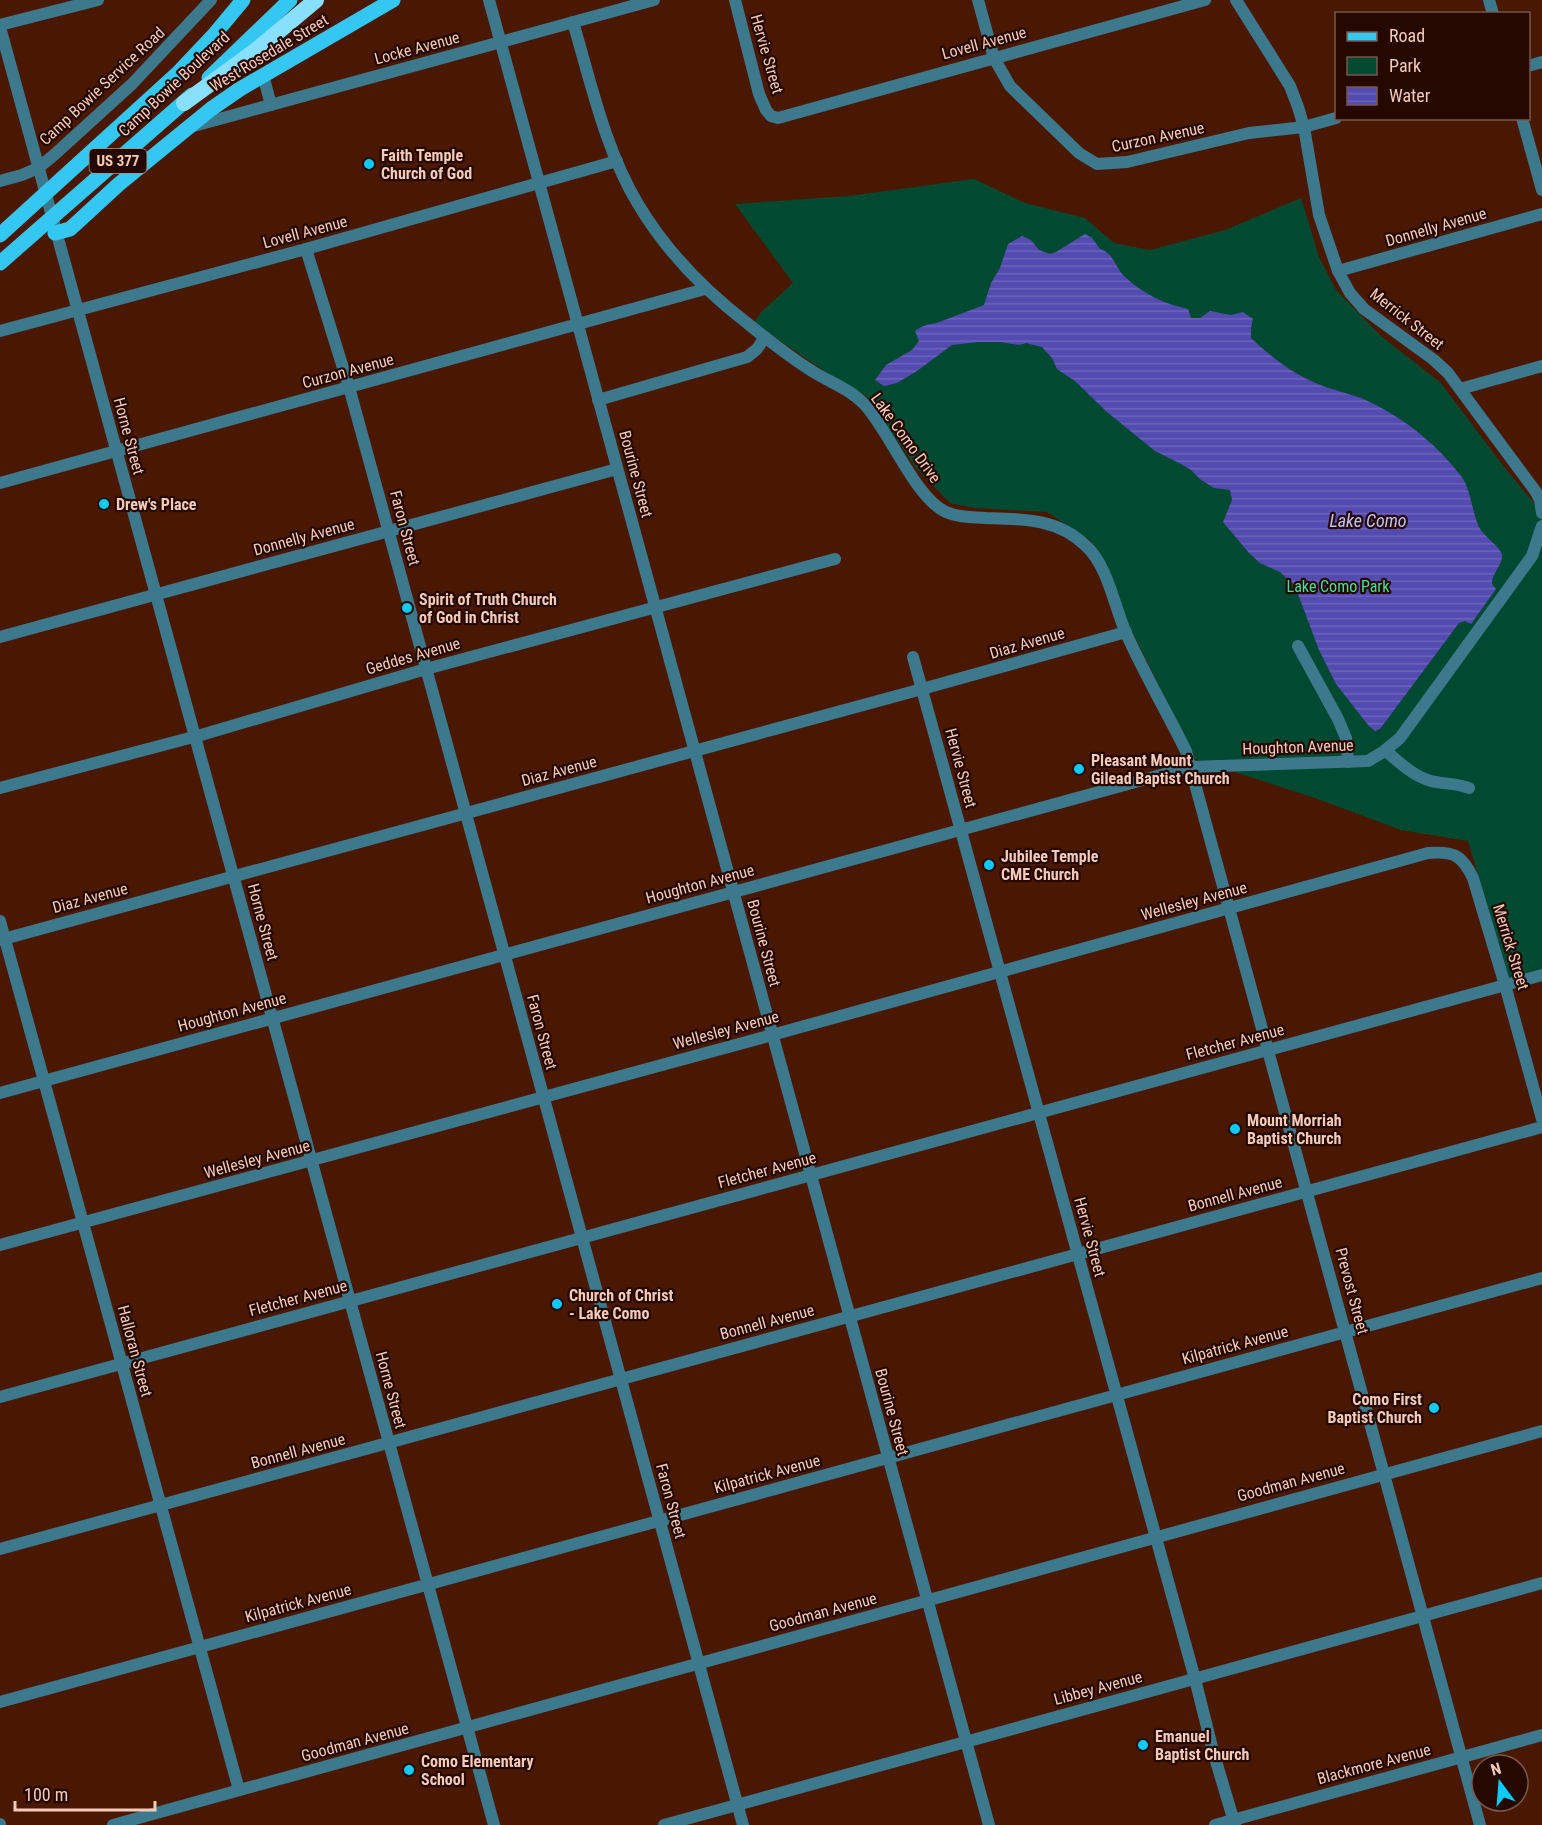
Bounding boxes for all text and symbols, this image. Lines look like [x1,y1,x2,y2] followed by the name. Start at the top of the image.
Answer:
[207,10,332,96] street label: West Rosedale Street
[747,12,787,96] street label: Hervie Street
[1335,12,1530,120] legend
[35,23,169,149] street label: Camp Bowie Service Road
[940,23,1028,63] street label: Lovell Avenue
[1389,25,1425,46] text: Road
[115,28,233,140] street label: Camp Bowie Boulevard
[372,28,462,68] street label: Locke Avenue
[1389,55,1421,76] text: Park
[1389,85,1431,106] text: Water
[1110,118,1206,156] street label: Curzon Avenue
[381,146,472,183] place label: Faith Temple Church of God
[90,149,146,173] road number: US 377
[362,157,376,171] marker: Faith Temple Church of God
[1383,204,1489,250] street label: Donnelly Avenue
[261,212,349,252] street label: Lovell Avenue
[1366,284,1448,354] street label: Merrick Street
[300,350,396,392] street label: Curzon Avenue
[867,389,945,487] street label: Lake Como Drive
[110,395,148,477] street label: Horne Street
[615,428,657,520] street label: Bourine Street
[386,488,424,568] street label: Faron Street
[116,495,197,514] place label: Drew's Place
[97,497,111,511] marker: Drew's Place
[1329,510,1407,531] water label: Lake Como
[251,514,357,560] street label: Donnelly Avenue
[1287,577,1390,596] park label: Lake Como Park
[419,590,557,627] place label: Spirit of Truth Church of God in Christ
[400,601,414,615] marker: Spirit of Truth Church of God in Christ
[987,623,1067,663] street label: Diaz Avenue
[364,633,462,679] street label: Geddes Avenue
[941,726,981,810] street label: Hervie Street
[1242,736,1354,758] street label: Houghton Avenue
[1091,751,1230,788] place label: Pleasant Mount Gilead Baptist Church
[519,752,599,790] street label: Diaz Avenue
[1072,762,1086,776] marker: Pleasant Mount Gilead Baptist Church
[1001,847,1099,884] place label: Jubilee Temple CME Church
[982,858,996,872] marker: Jubilee Temple CME Church
[644,860,756,908] street label: Houghton Avenue
[1139,878,1249,924] street label: Wellesley Avenue
[50,879,130,917] street label: Diaz Avenue
[244,881,282,963] street label: Horne Street
[743,897,785,989] street label: Bourine Street
[1489,902,1533,992] street label: Merrick Street
[176,988,288,1036] street label: Houghton Avenue
[523,992,561,1072] street label: Faron Street
[671,1007,781,1053] street label: Wellesley Avenue
[1184,1020,1286,1064] street label: Fletcher Avenue
[1247,1111,1342,1148] place label: Mount Morriah Baptist Church
[1228,1122,1242,1136] marker: Mount Morriah Baptist Church
[202,1136,312,1182] street label: Wellesley Avenue
[716,1148,818,1192] street label: Fletcher Avenue
[1186,1172,1284,1216] street label: Bonnell Avenue
[1070,1195,1110,1279] street label: Hervie Street
[1331,1246,1373,1337] street label: Prevost Street
[247,1276,349,1320] street label: Fletcher Avenue
[569,1286,673,1323] place label: Church of Christ - Lake Como
[550,1297,564,1311] marker: Church of Christ - Lake Como
[718,1300,816,1344] street label: Bonnell Avenue
[114,1303,156,1399] street label: Halloran Street
[1180,1322,1290,1368] street label: Kilpatrick Avenue
[372,1349,410,1431] street label: Horne Street
[871,1366,913,1458] street label: Bourine Street
[1328,1390,1422,1427] place label: Como First Baptist Church
[1427,1401,1441,1415] marker: Como First Baptist Church
[249,1429,347,1473] street label: Bonnell Avenue
[712,1451,822,1497] street label: Kilpatrick Avenue
[1235,1459,1347,1505] street label: Goodman Avenue
[652,1461,690,1541] street label: Faron Street
[243,1580,353,1626] street label: Kilpatrick Avenue
[767,1589,879,1635] street label: Goodman Avenue
[1052,1667,1144,1709] street label: Libbey Avenue
[299,1719,411,1765] street label: Goodman Avenue
[1155,1727,1250,1764] place label: Emanuel Baptist Church
[1136,1738,1150,1752] marker: Emanuel Baptist Church
[1315,1740,1433,1788] street label: Blackmore Avenue
[421,1752,534,1789] place label: Como Elementary School
[1470,1753,1530,1813] north arrow
[1489,1759,1503,1780] text: N
[402,1763,416,1777] marker: Como Elementary School
[15,1774,154,1812] scale bar
[24,1784,68,1805] text: 100 m

